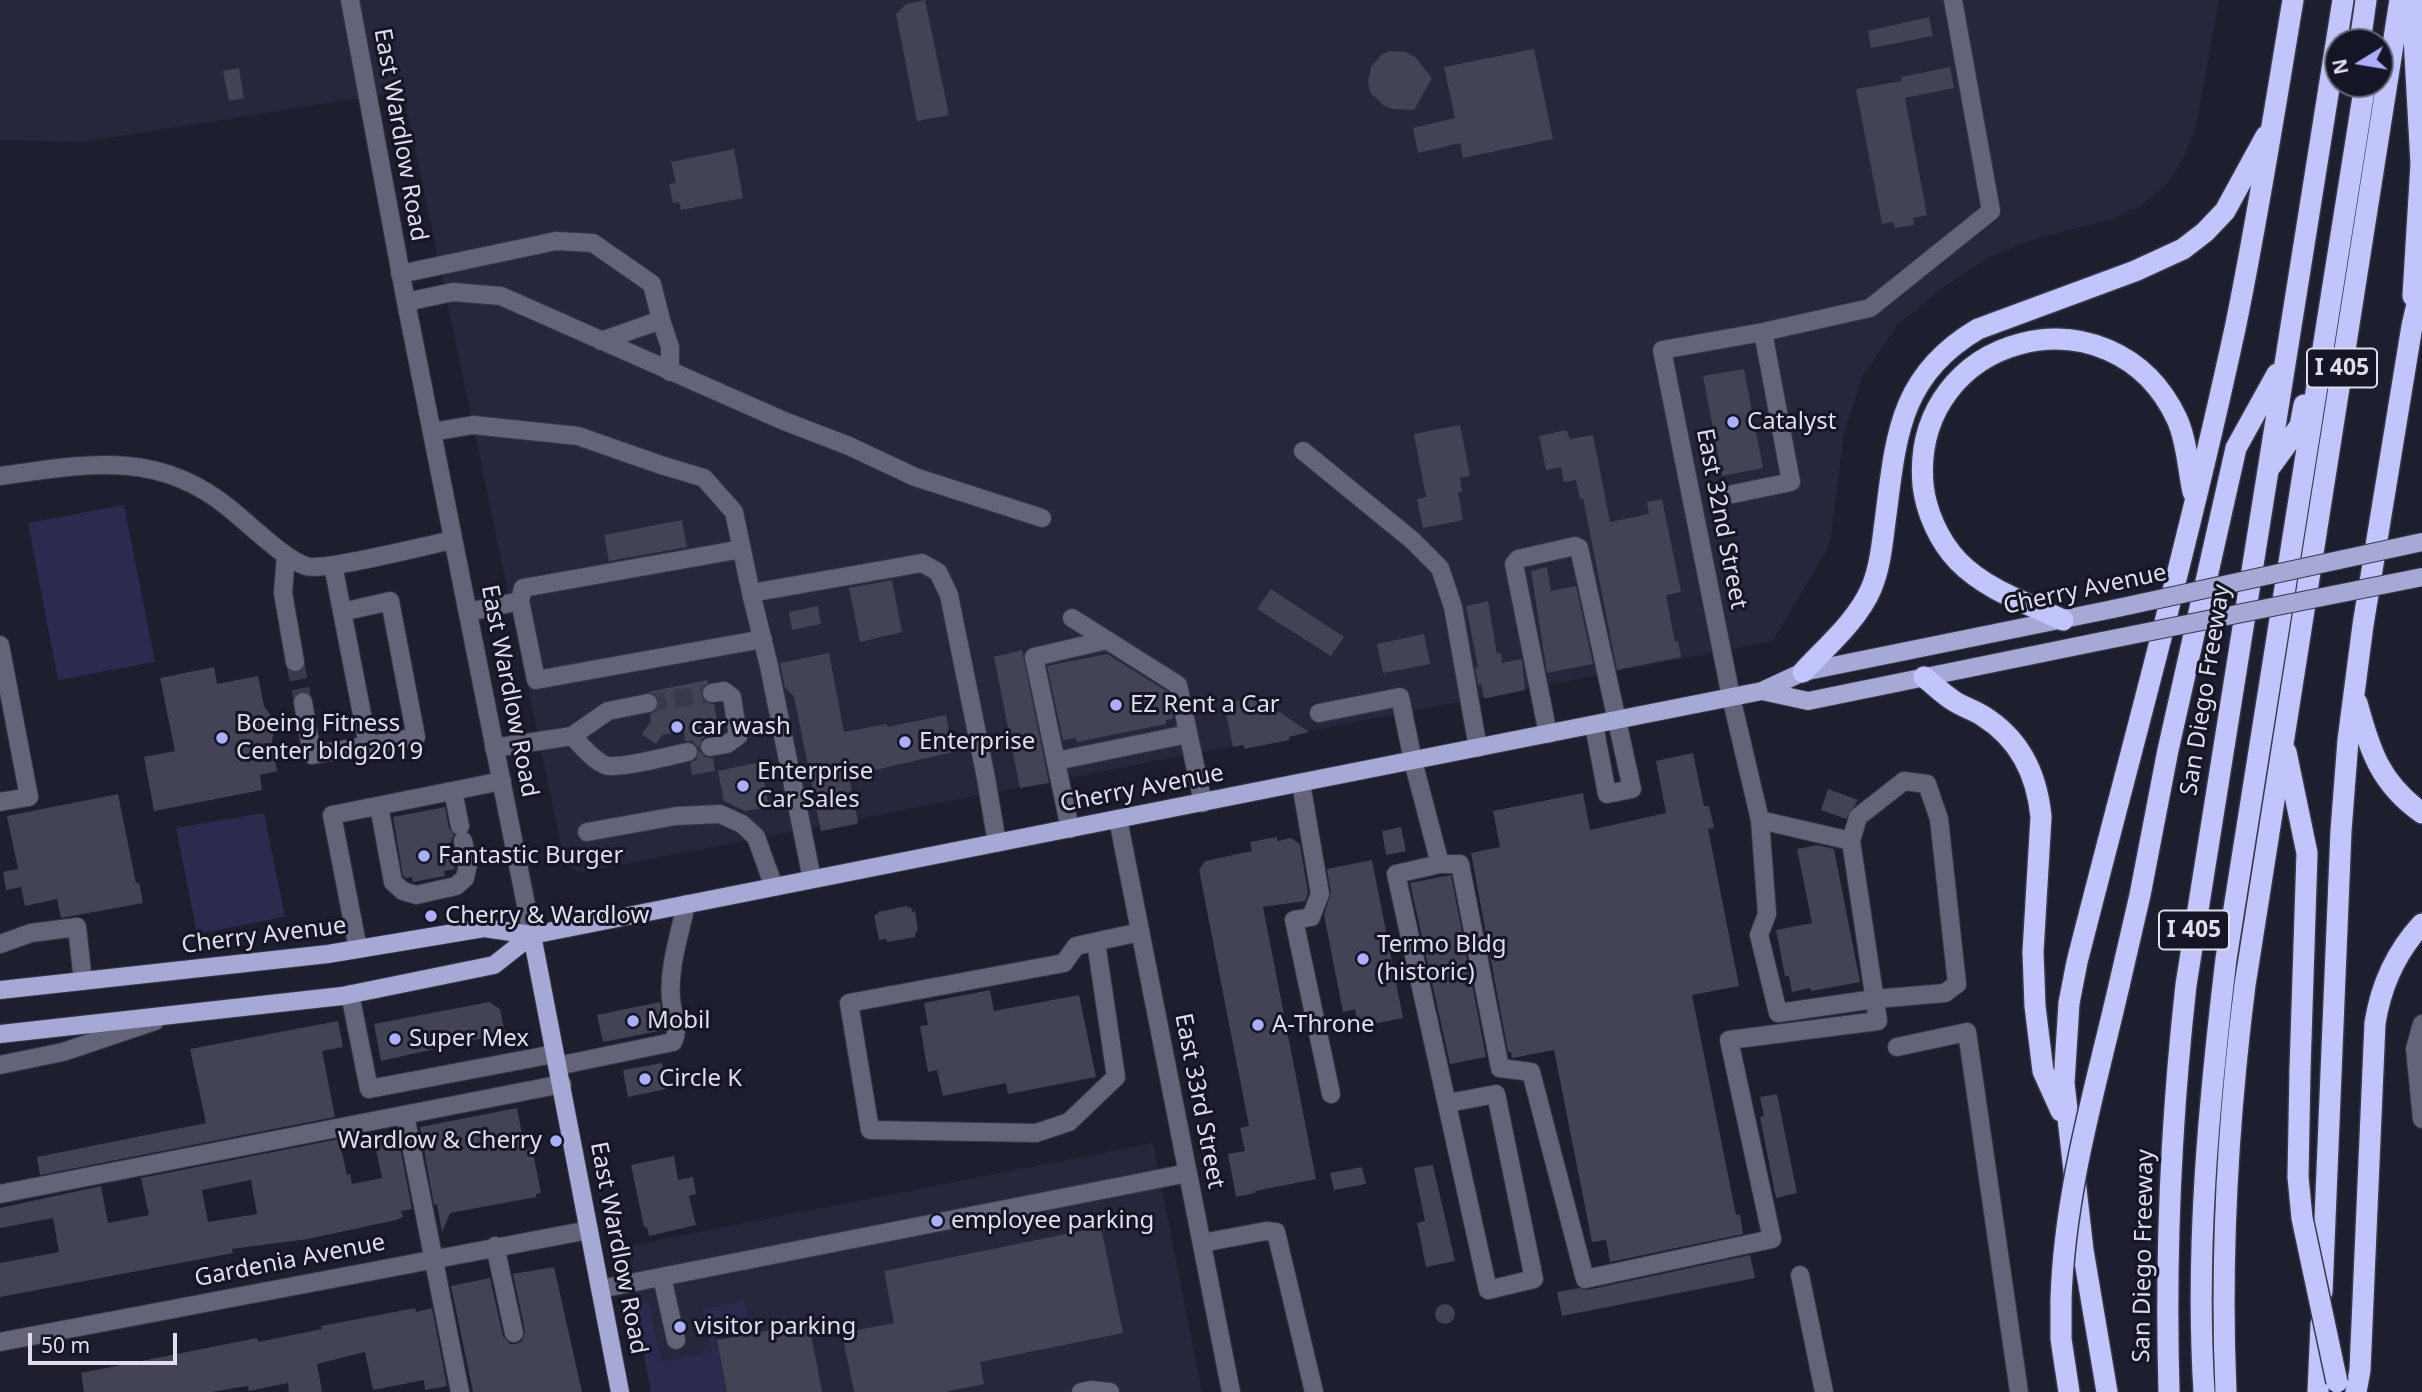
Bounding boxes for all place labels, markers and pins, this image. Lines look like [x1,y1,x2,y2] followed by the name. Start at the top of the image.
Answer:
[1747,408,1836,436] place label: Catalyst
[1725,414,1741,430] marker: Catalyst
[1130,691,1280,719] place label: EZ Rent a Car
[1108,697,1124,713] marker: EZ Rent a Car
[236,710,423,766] place label: Boeing Fitness Center bldg2019
[691,713,791,741] place label: car wash
[669,719,685,735] marker: car wash
[919,728,1035,756] place label: Enterprise
[214,730,230,746] marker: Boeing Fitness Center bldg2019
[897,734,913,750] marker: Enterprise
[757,758,873,814] place label: Enterprise Car Sales
[735,778,751,794] marker: Enterprise Car Sales
[438,842,623,870] place label: Fantastic Burger
[416,848,432,864] marker: Fantastic Burger
[445,902,649,930] place label: Cherry & Wardlow
[423,908,439,924] marker: Cherry & Wardlow
[1377,931,1507,987] place label: Termo Bldg (historic)
[1355,951,1371,967] marker: Termo Bldg (historic)
[647,1007,710,1035] place label: Mobil
[1272,1011,1375,1039] place label: A-Throne
[625,1013,641,1029] marker: Mobil
[1250,1017,1266,1033] marker: A-Throne
[409,1025,529,1053] place label: Super Mex
[387,1031,403,1047] marker: Super Mex
[659,1065,742,1093] place label: Circle K
[637,1071,653,1087] marker: Circle K
[338,1127,542,1155] place label: Wardlow & Cherry
[548,1133,564,1149] marker: Wardlow & Cherry
[951,1207,1154,1235] place label: employee parking
[929,1213,945,1229] marker: employee parking
[694,1313,856,1341] place label: visitor parking
[672,1319,688,1335] marker: visitor parking

